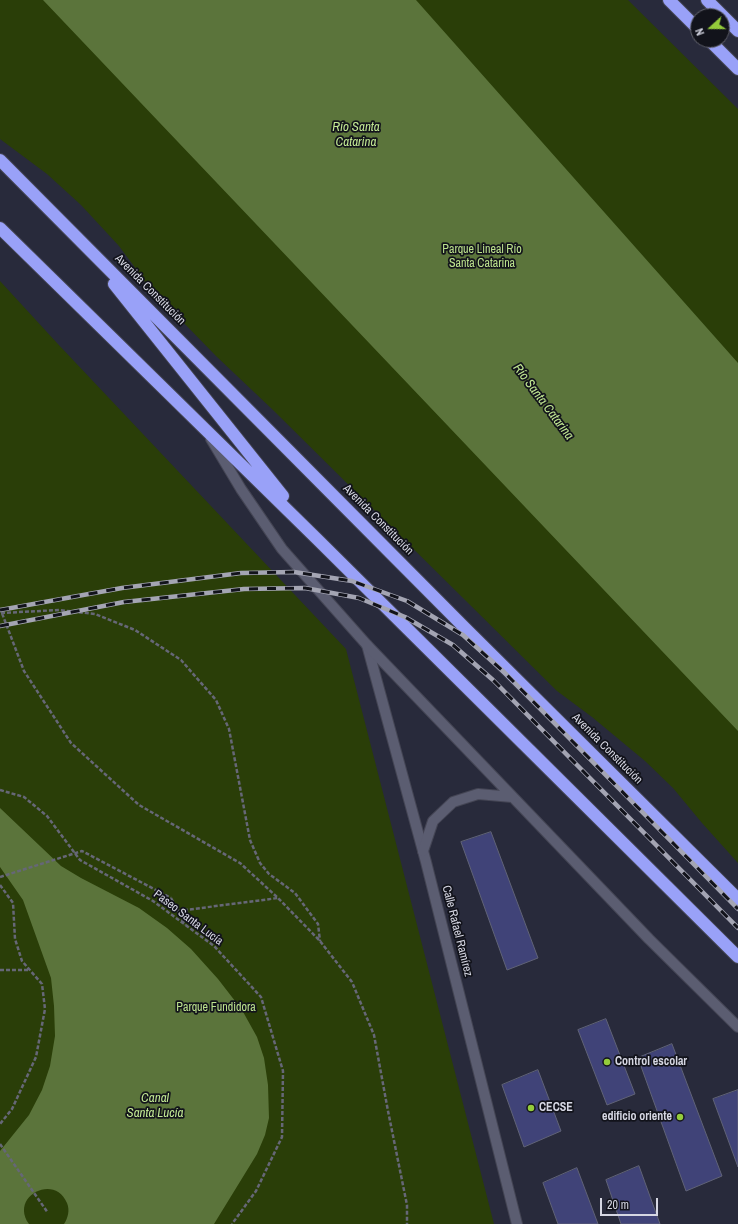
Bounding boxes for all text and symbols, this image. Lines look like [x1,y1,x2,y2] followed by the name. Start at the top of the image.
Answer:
[690,8,730,48] north arrow
[692,26,707,37] text: N
[332,120,380,151] water label: Río Santa Catarina
[442,243,522,271] park label: Parque Lineal Río Santa Catarina
[112,252,188,328] street label: Avenida Constitución
[509,361,577,443] water label: Río Santa Catarina
[340,482,416,558] street label: Avenida Constitución
[569,711,645,787] street label: Avenida Constitución
[439,884,475,978] street label: Calle Rafael Ramírez
[150,887,226,949] street label: Paseo Santa Lucía
[176,1001,256,1015] park label: Parque Fundidora
[615,1055,687,1069] place label: Control escolar
[602,1057,612,1067] marker: Control escolar
[127,1091,183,1122] water label: Canal Santa Lucía
[539,1101,573,1115] place label: CECSE
[526,1103,536,1113] marker: CECSE
[602,1110,672,1124] place label: edificio oriente
[675,1112,685,1122] marker: edificio oriente
[602,1190,660,1216] scale bar
[607,1197,629,1213] text: 20 m

